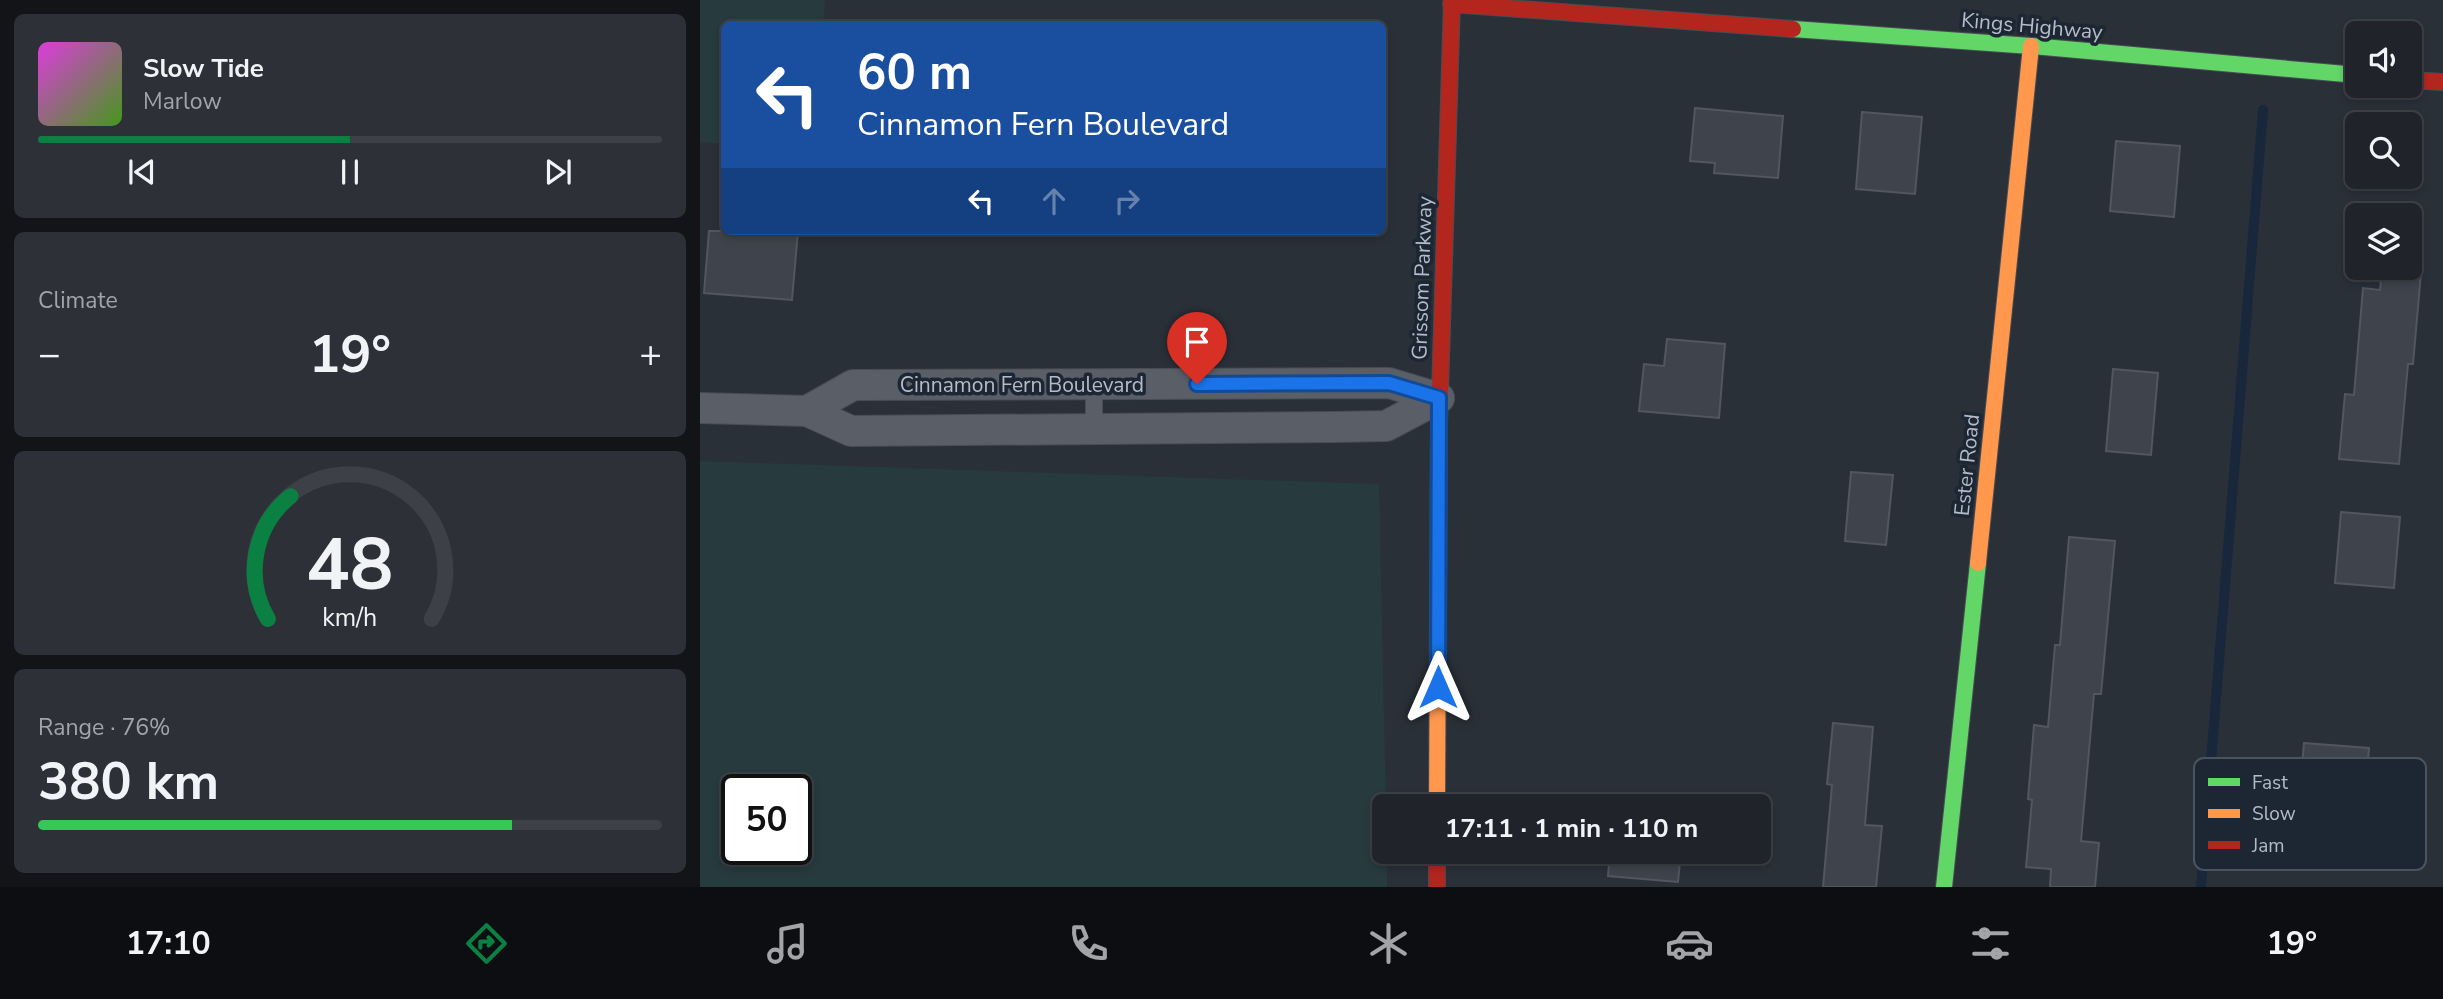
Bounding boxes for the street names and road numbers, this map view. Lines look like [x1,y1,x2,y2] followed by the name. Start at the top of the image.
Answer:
[1960,6,2104,46] street label: Kings Highway
[1405,195,1439,360] street label: Grissom Parkway
[900,371,1144,399] street label: Cinnamon Fern Boulevard
[1948,413,1986,517] street label: Ester Road

